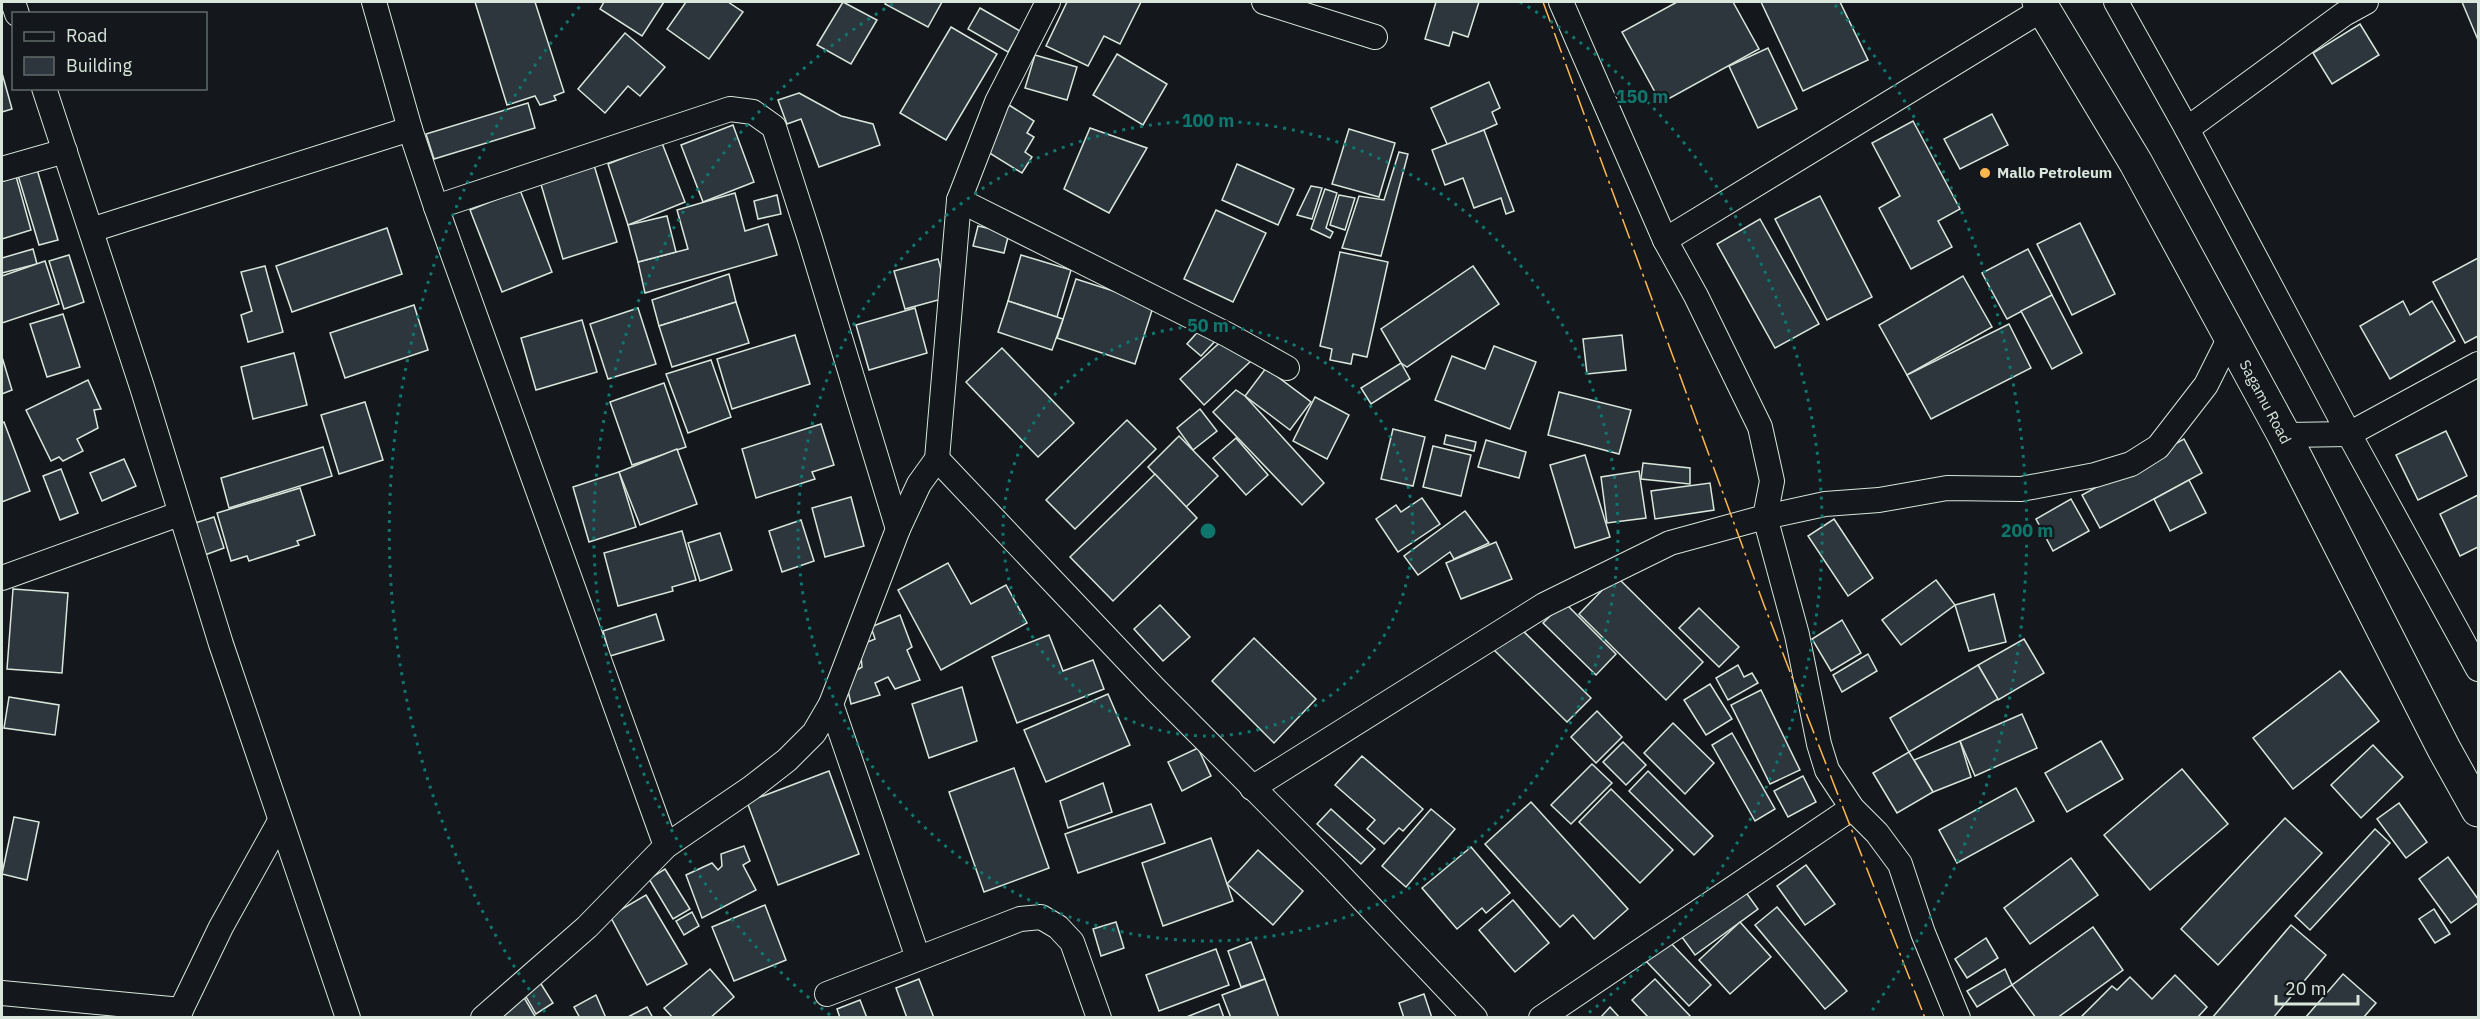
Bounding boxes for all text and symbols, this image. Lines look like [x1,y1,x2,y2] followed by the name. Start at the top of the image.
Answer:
[12,12,207,90] legend
[66,24,107,47] text: Road
[66,54,133,77] text: Building
[1616,85,1668,108] text: 150 m
[1182,109,1234,132] text: 100 m
[1997,163,2112,182] place label: Mallo Petroleum
[1978,166,1992,180] marker: Mallo Petroleum
[1187,314,1229,337] text: 50 m
[2235,357,2295,447] street label: Sagamu Road
[2001,519,2053,542] text: 200 m
[1198,521,1218,541] centre of rings
[2276,968,2358,1006] scale bar
[2285,977,2327,1000] text: 20 m

